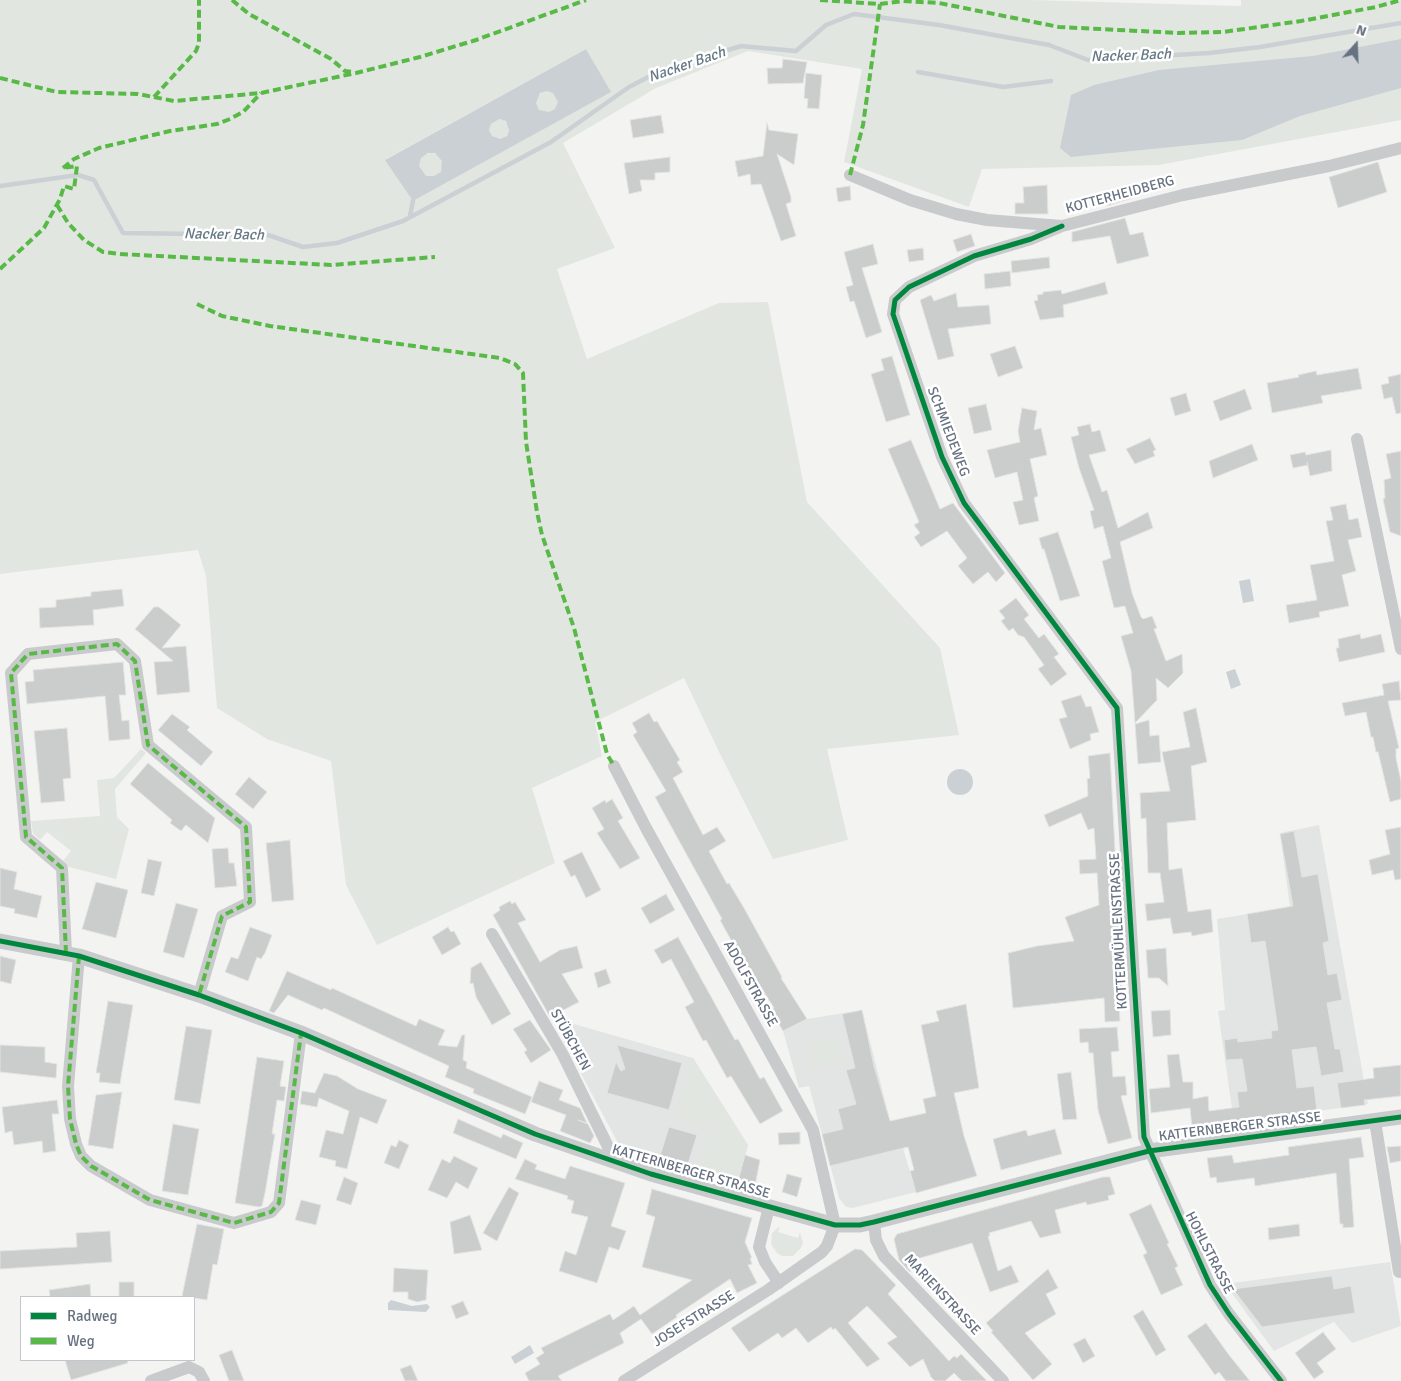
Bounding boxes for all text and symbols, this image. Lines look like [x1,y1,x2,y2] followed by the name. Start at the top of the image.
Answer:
[1331,20,1381,70] north arrow
[1354,21,1369,40] text: N
[646,43,728,87] water label: Nacker Bach
[1091,46,1171,66] water label: Nacker Bach
[1064,172,1176,218] street label: KOTTERHEIDBERG
[184,225,264,245] water label: Nacker Bach
[923,385,973,479] street label: SCHMIEDEWEG
[1107,852,1131,1010] street label: KOTTERMÜHLENSTRASSE
[719,938,781,1030] street label: ADOLFSTRASSE
[546,1006,594,1074] street label: STÜBCHEN
[1158,1109,1322,1145] street label: KATTERNBERGER STRASSE
[610,1141,772,1203] street label: KATTERNBERGER STRASSE
[1181,1209,1237,1297] street label: HOHLSTRASSE
[900,1251,984,1339] street label: MARIENSTRASSE
[650,1287,738,1351] street label: JOSEFSTRASSE
[20,1296,195,1361] legend
[67,1307,117,1325] text: Radweg
[67,1332,95,1350] text: Weg

